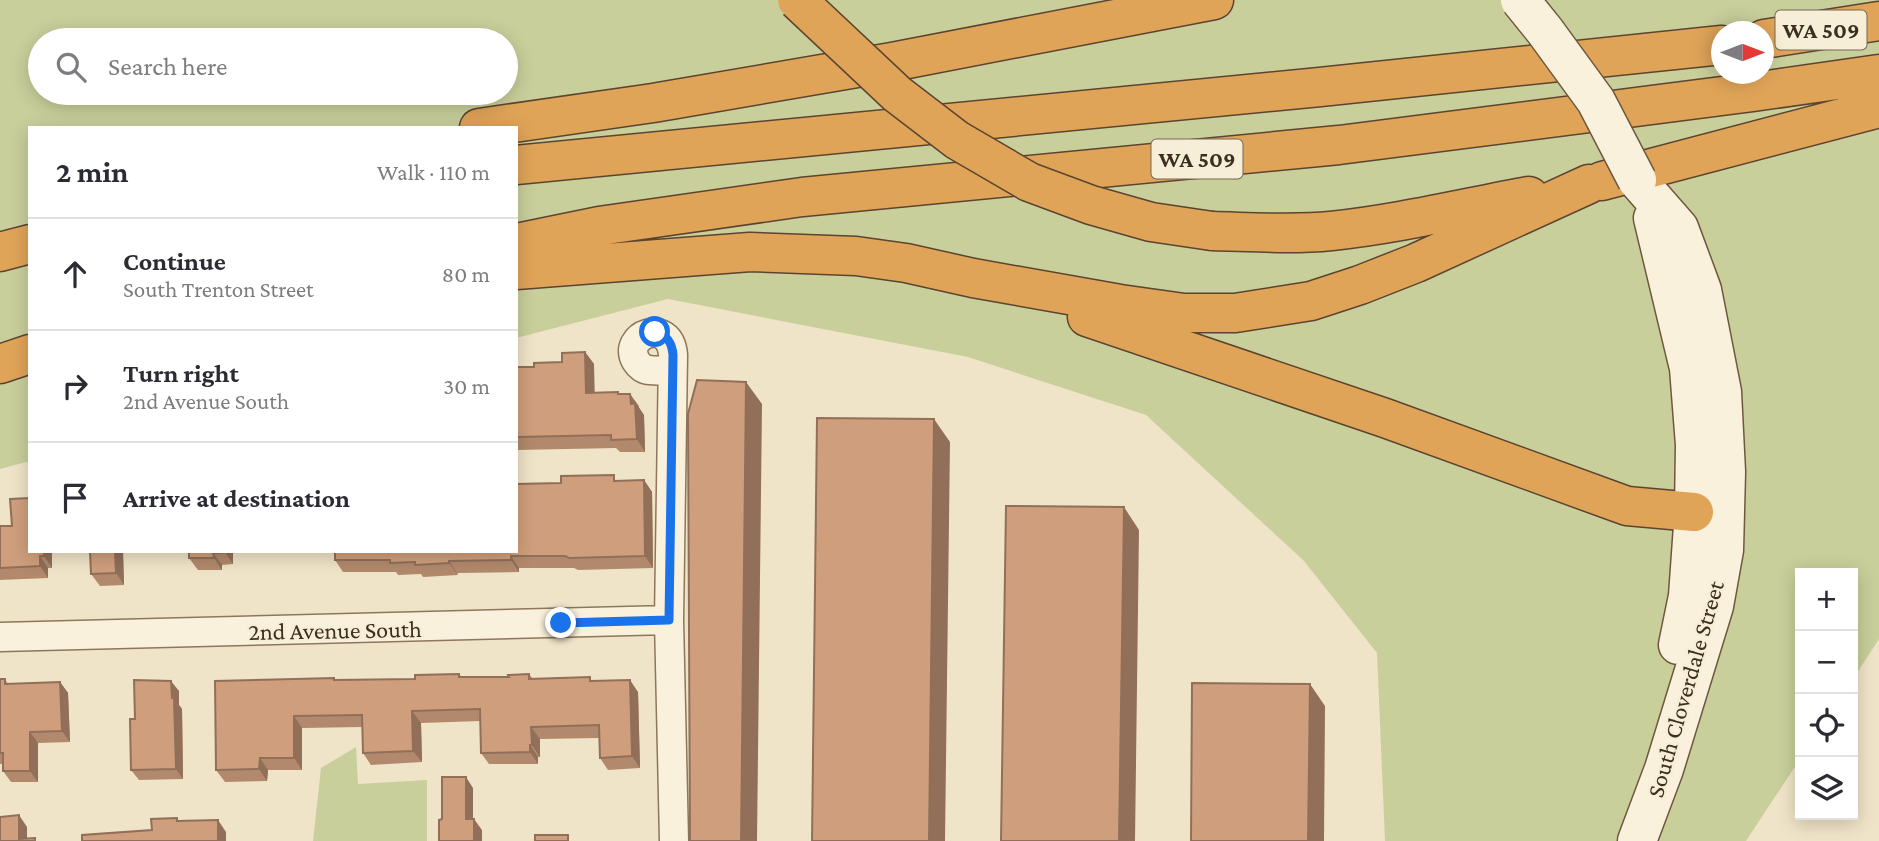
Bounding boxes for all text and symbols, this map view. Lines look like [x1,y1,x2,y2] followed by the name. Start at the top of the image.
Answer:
[1776,10,1867,50] road number: WA 509
[1711,21,1774,84] north arrow
[28,28,518,105] search box
[52,48,90,86] icon: search
[108,52,227,81] text: Search here
[1152,140,1242,178] road number: WA 509
[56,155,128,188] text: 2 min
[377,159,490,185] text: Walk · 110 m
[123,247,226,276] text: Continue
[56,255,94,293] icon: ahead
[442,261,490,287] text: 80 m
[123,276,314,302] text: South Trenton Street
[639,316,670,347] route start
[123,359,239,388] text: Turn right
[56,367,94,405] icon: right
[443,373,490,399] text: 30 m
[123,388,289,414] text: 2nd Avenue South
[56,479,94,517] icon: arrive
[123,484,350,513] text: Arrive at destination
[1795,568,1858,820] map controls
[1795,568,1858,631] button: +
[1641,576,1729,801] street label: South Cloverdale Street
[545,607,576,638] route end
[248,615,422,645] street label: 2nd Avenue South
[1795,631,1858,694] button: −
[1795,694,1858,757] button: locate
[1795,757,1858,820] button: layers

